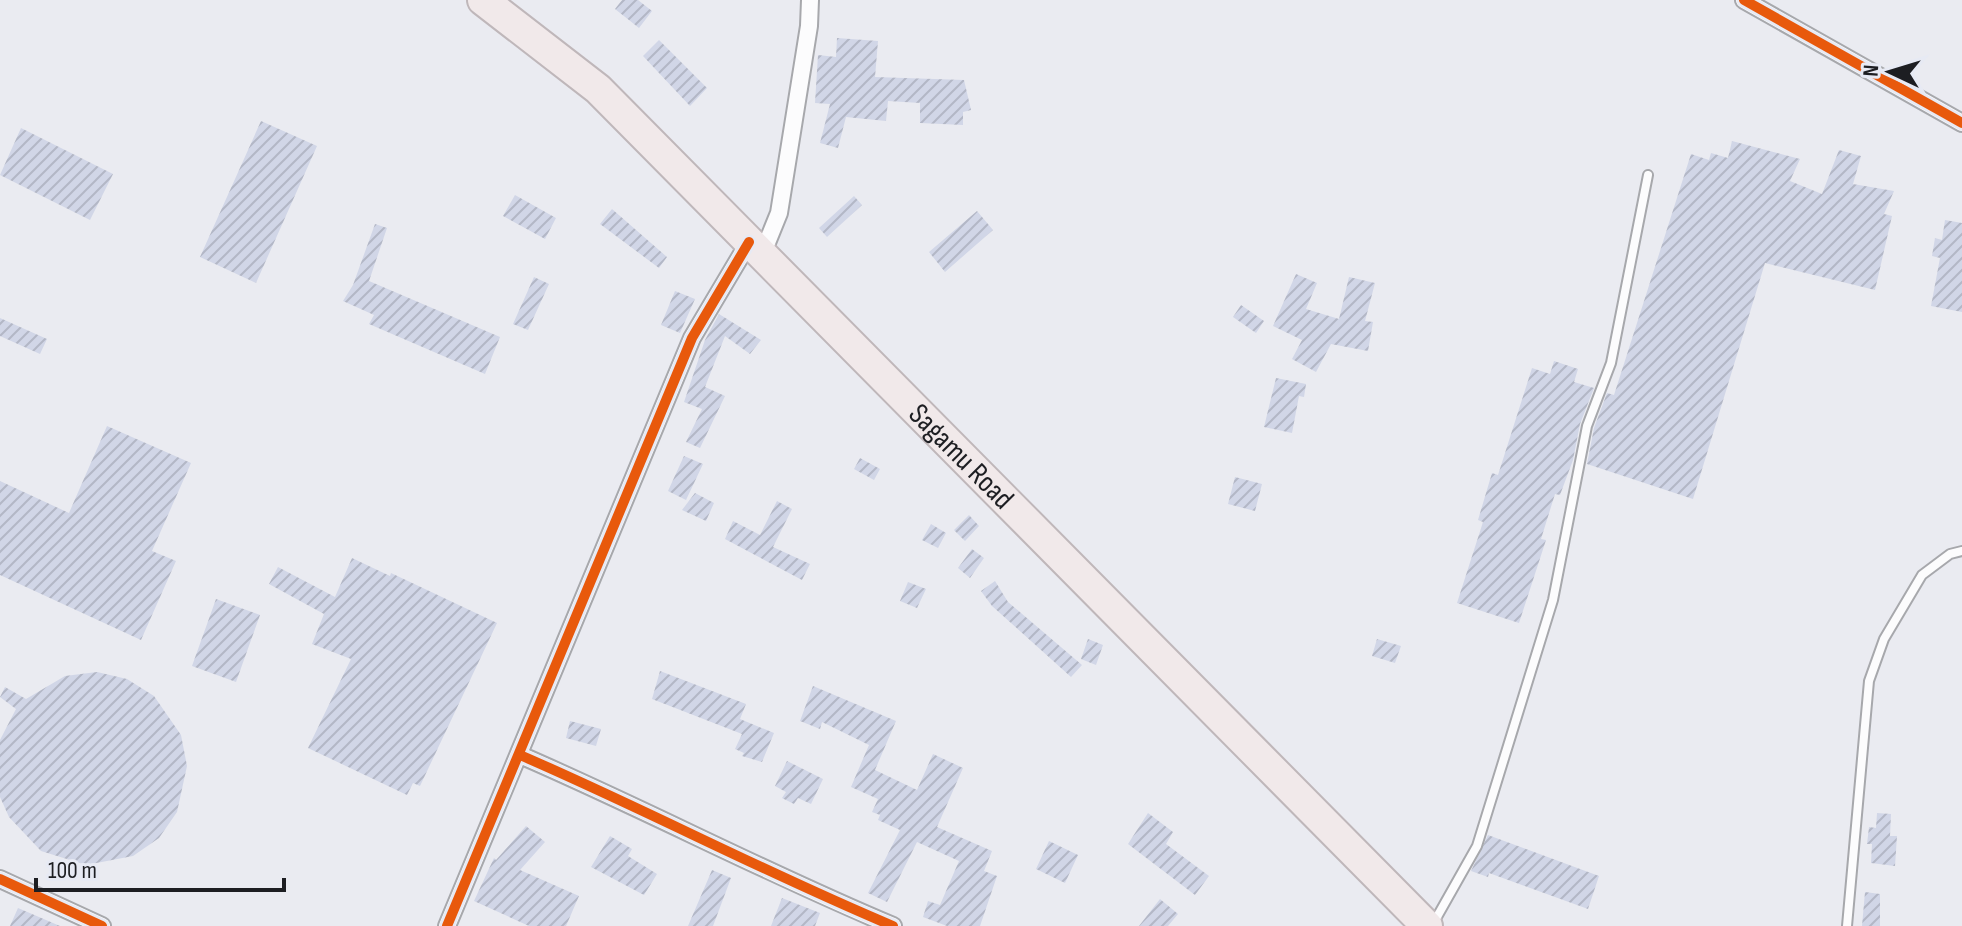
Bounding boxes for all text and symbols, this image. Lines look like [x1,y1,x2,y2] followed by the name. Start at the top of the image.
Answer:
[1850,32,1930,112] north arrow
[1858,64,1885,78] text: N
[901,396,1021,517] street label: Sagamu Road
[36,842,284,892] scale bar
[48,856,97,885] text: 100 m

